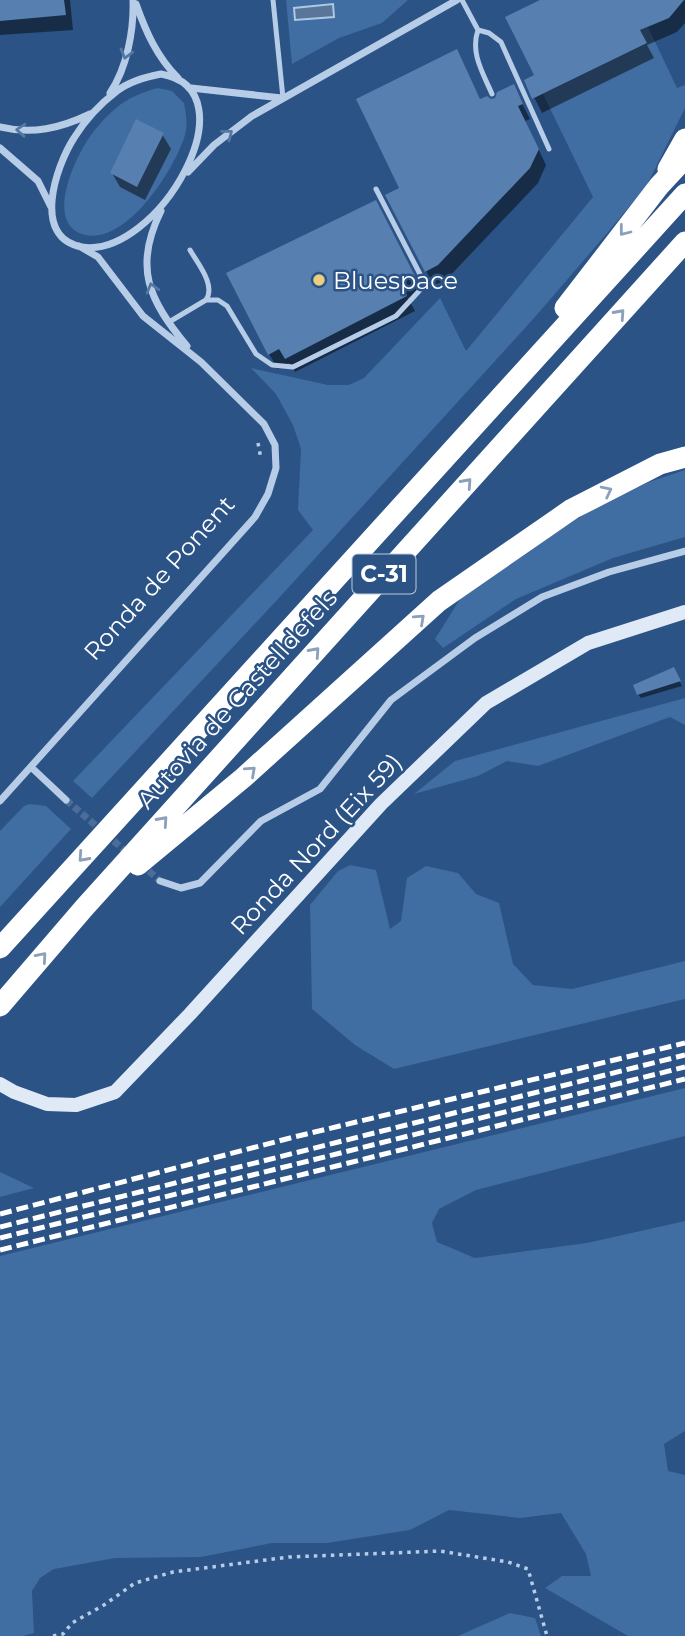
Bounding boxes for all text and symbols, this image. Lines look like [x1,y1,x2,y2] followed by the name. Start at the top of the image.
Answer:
[120,47,134,59] one-way arrow
[15,122,26,137] one-way arrow
[220,130,233,143] one-way arrow
[620,223,633,236] one-way arrow
[333,266,458,295] place label: Bluespace
[311,272,327,288] marker: Bluespace
[145,282,160,294] one-way arrow
[612,309,624,322] one-way arrow
[459,478,471,491] one-way arrow
[600,485,612,499] one-way arrow
[78,490,241,666] street label: Ronda de Ponent
[352,554,416,594] road number: C-31
[131,583,343,815] street label: Autovia de Castelldefels
[411,615,424,627] one-way arrow
[307,647,319,660] one-way arrow
[224,747,408,941] street label: Ronda Nord (Eix 59)
[242,767,255,779] one-way arrow
[155,816,167,829] one-way arrow
[78,849,91,862] one-way arrow
[34,952,46,965] one-way arrow

